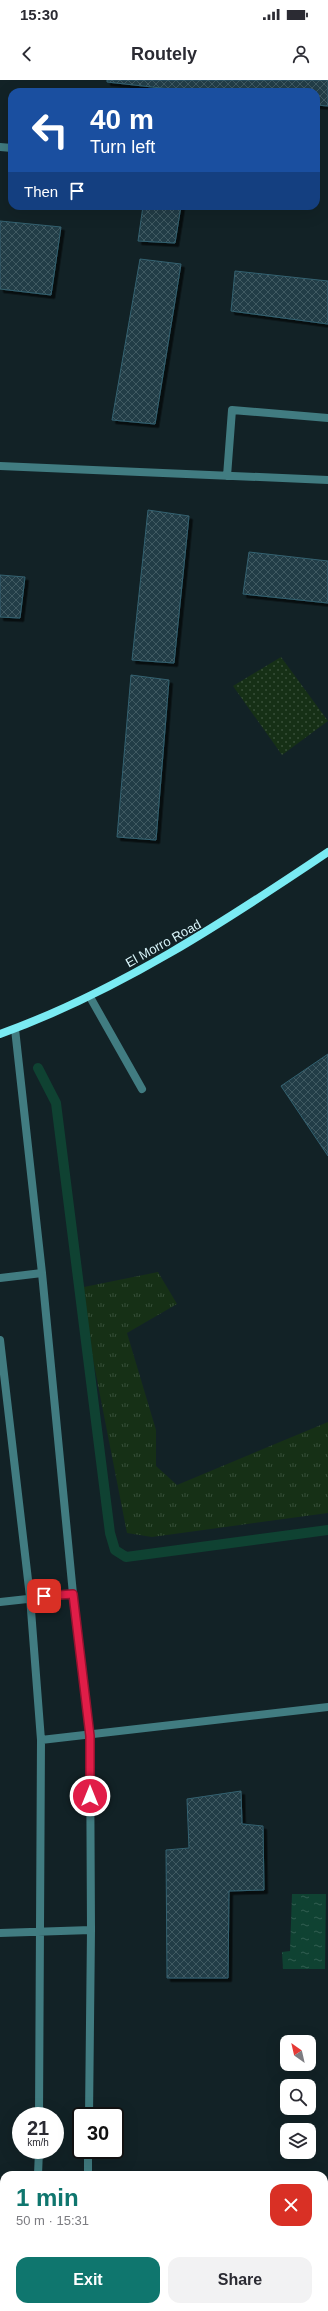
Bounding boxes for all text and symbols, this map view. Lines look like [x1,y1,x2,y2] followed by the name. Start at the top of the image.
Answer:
[20,6,58,23] text: 15:30
[16,43,38,65] icon: back
[290,43,312,65] icon: person
[131,44,197,64] text: Routely
[24,104,76,156] icon: left
[90,104,154,135] text: 40 m
[90,137,155,157] text: Turn left
[66,180,88,202] icon: arrive
[24,183,58,200] text: Then
[123,917,204,970] street label: El Morro Road
[27,1579,61,1613] pin
[33,1585,55,1607] icon: arrive
[69,1775,111,1817] position arrow
[280,2035,316,2071] north arrow
[280,2035,316,2159] map controls
[280,2079,316,2115] button: search
[72,2107,124,2159] speed limit sign: 30
[27,2117,49,2139] text: 21
[280,2123,316,2159] button: layers
[27,2137,49,2148] text: km/h
[16,2184,79,2211] text: 1 min
[270,2184,312,2226] button: close
[16,2213,89,2228] text: 50 m · 15:31
[16,2257,160,2303] button: Exit
[168,2257,312,2303] button: Share

